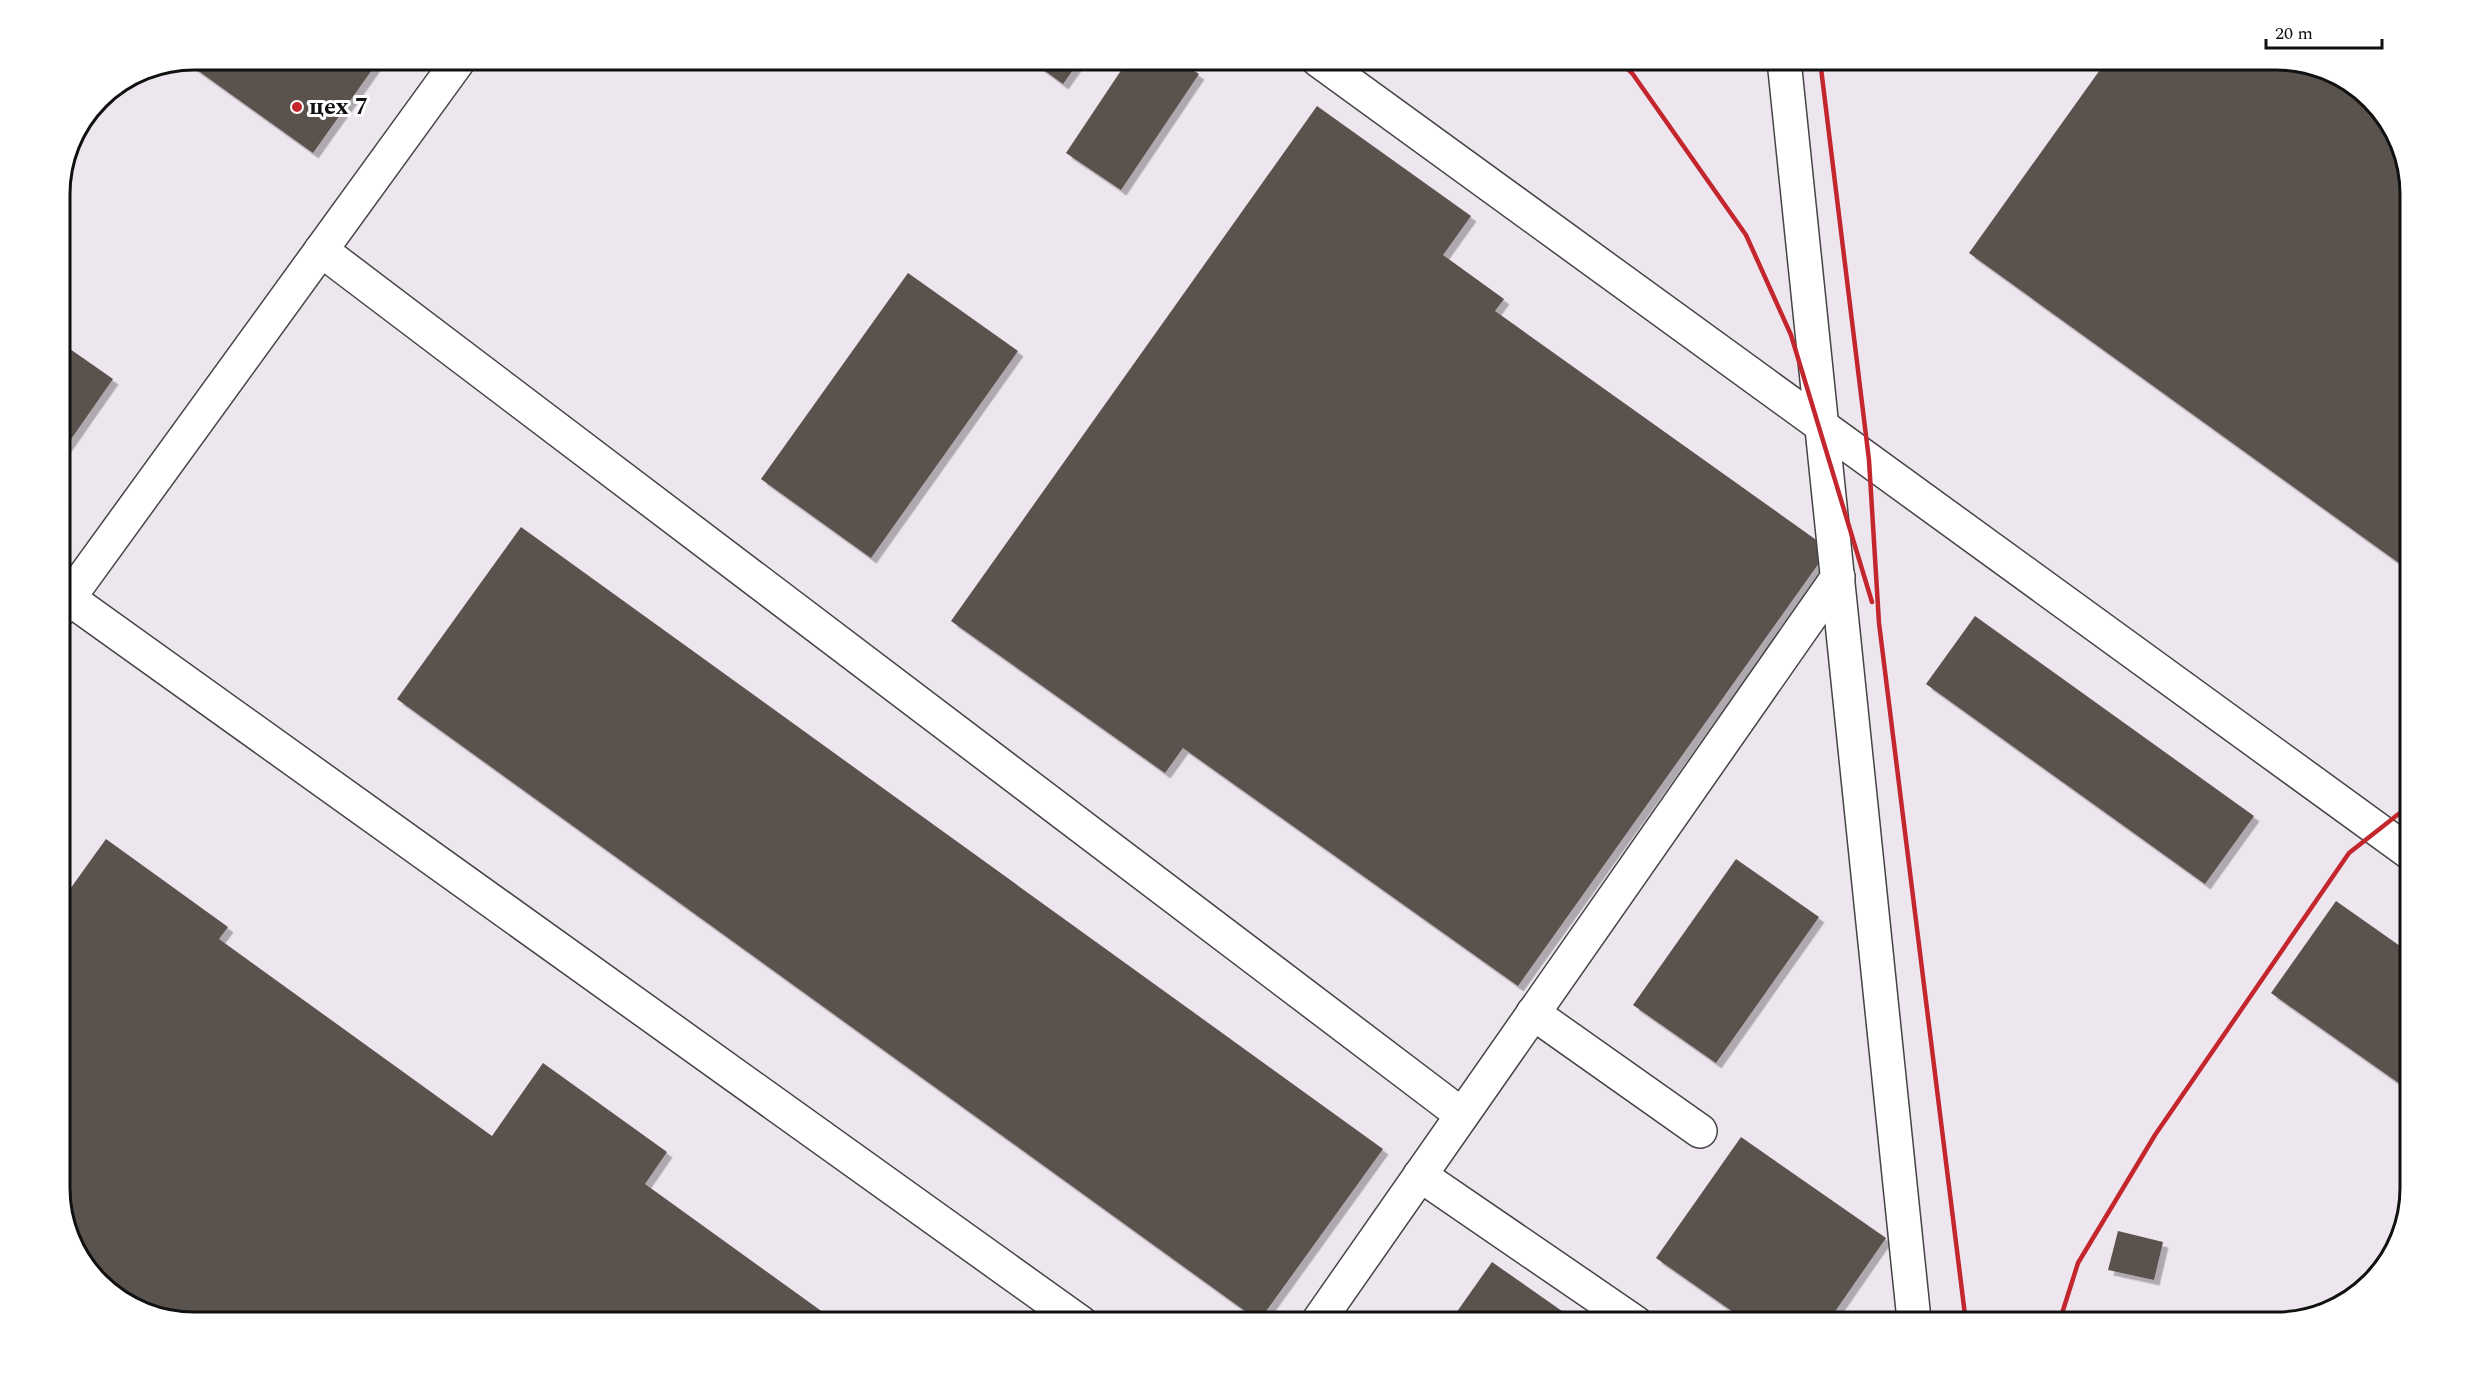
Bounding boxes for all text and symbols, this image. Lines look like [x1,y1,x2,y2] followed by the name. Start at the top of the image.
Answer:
[2266,12,2382,50] scale bar
[2275,20,2313,47] text: 20 m
[309,89,368,125] place label: цех 7
[290,100,304,114] marker: цех 7

